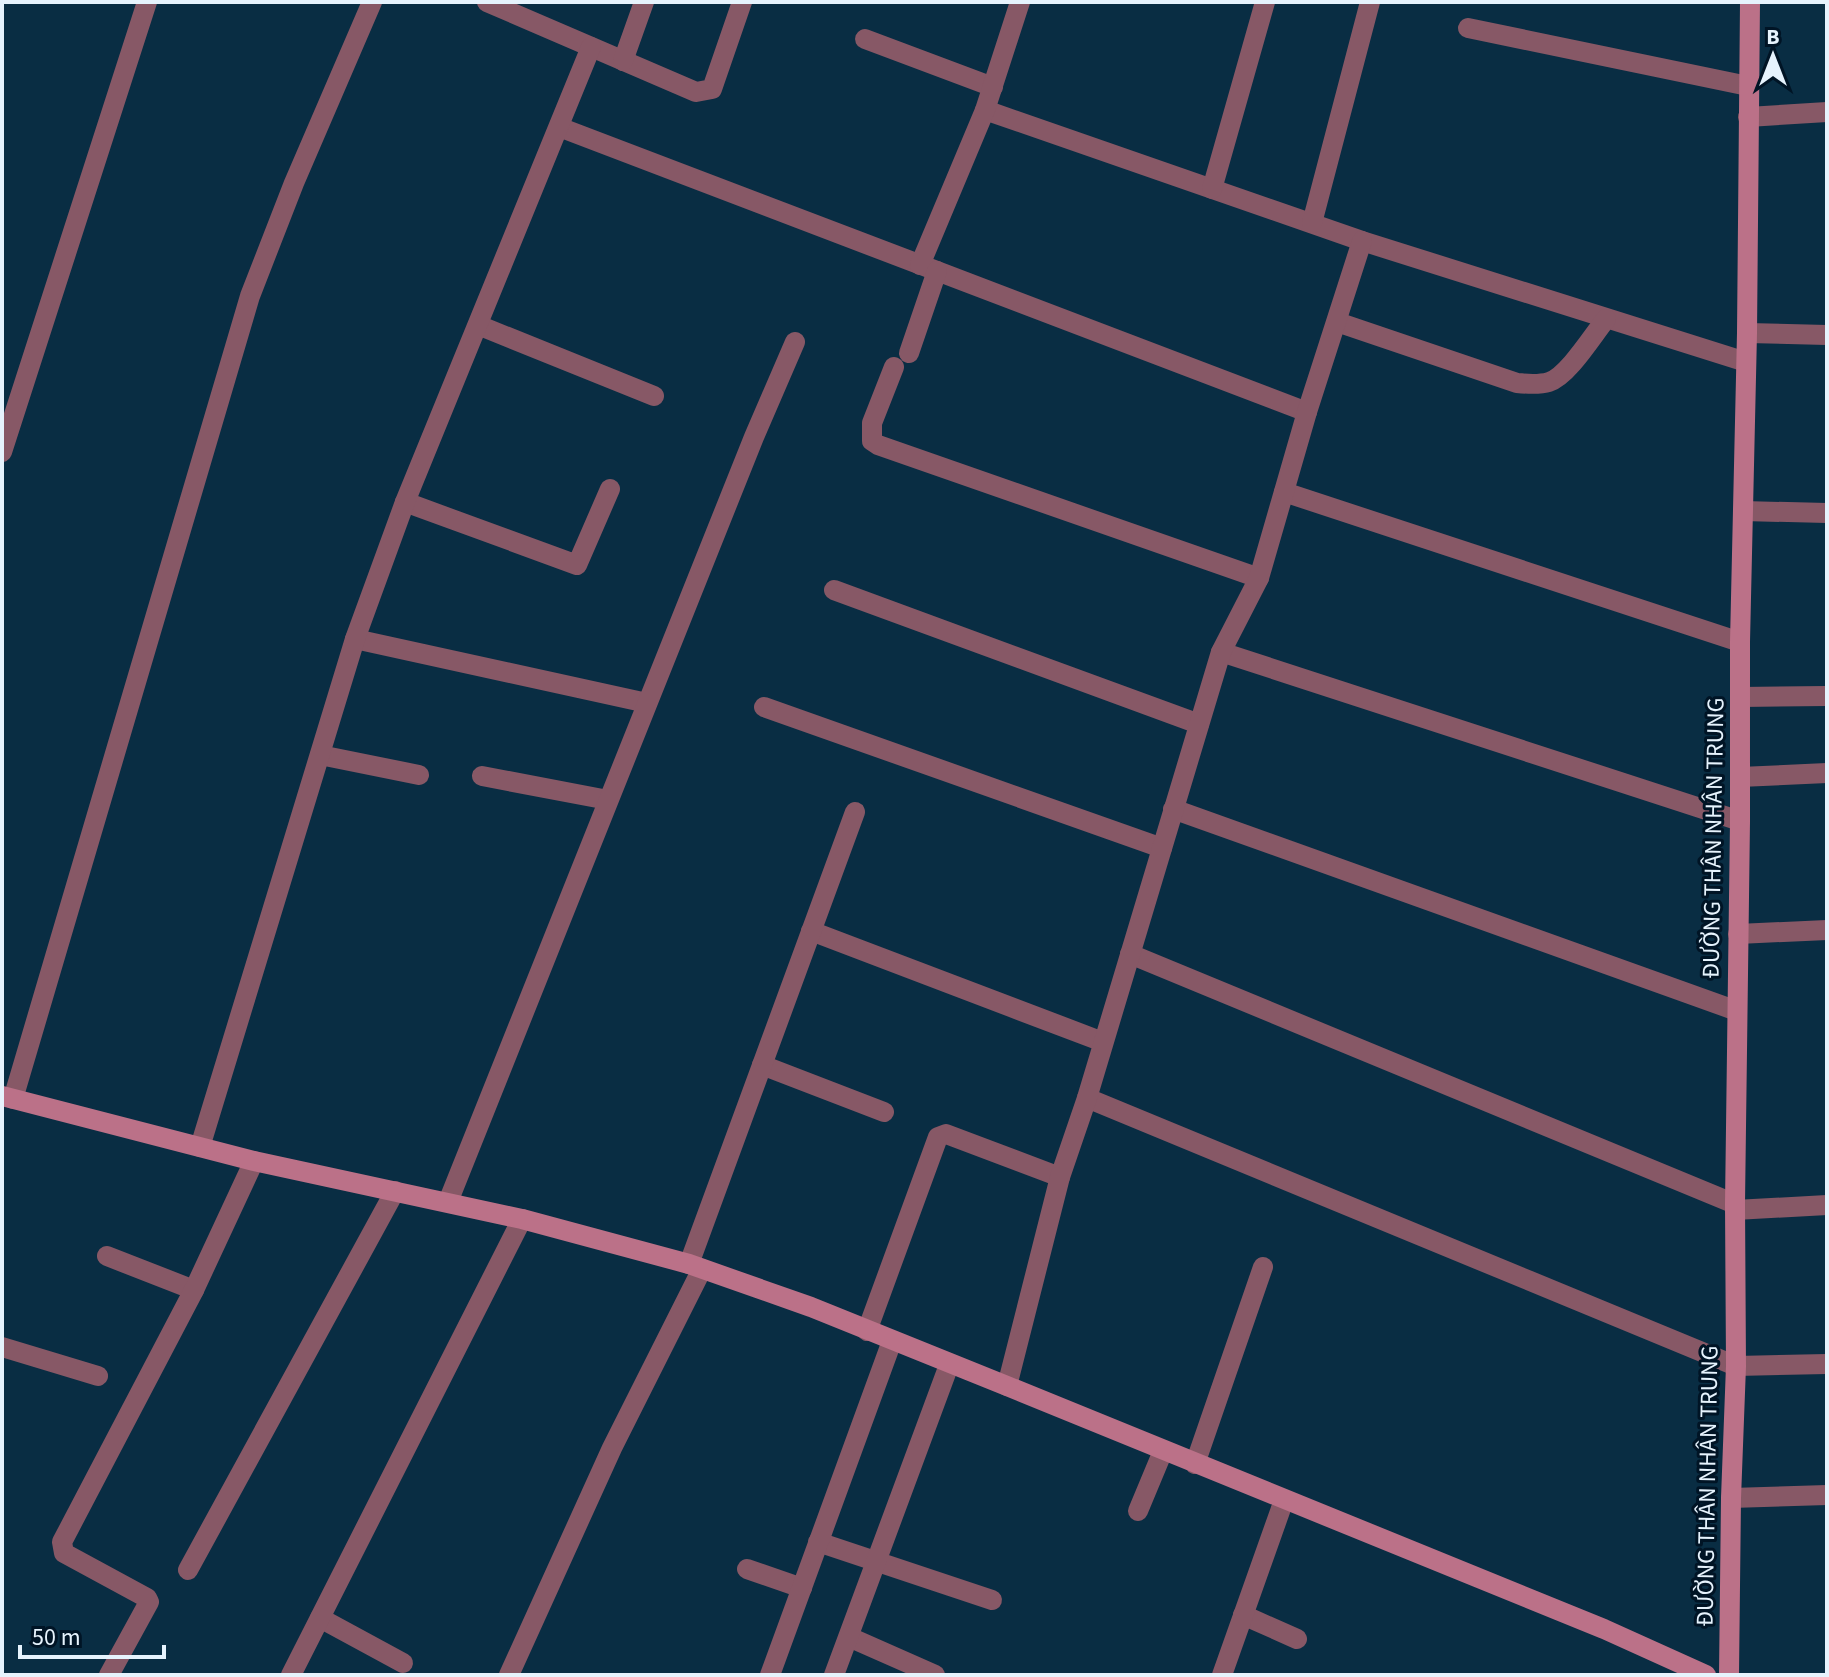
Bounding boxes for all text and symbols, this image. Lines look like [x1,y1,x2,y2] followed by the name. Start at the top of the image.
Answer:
[1733,16,1813,96] north arrow
[1766,21,1780,53] text: B
[1694,697,1733,979] street label: ĐƯỜNG THÂN NHÂN TRUNG
[1688,1345,1727,1627] street label: ĐƯỜNG THÂN NHÂN TRUNG
[20,1609,164,1659] scale bar
[32,1620,81,1655] text: 50 m

